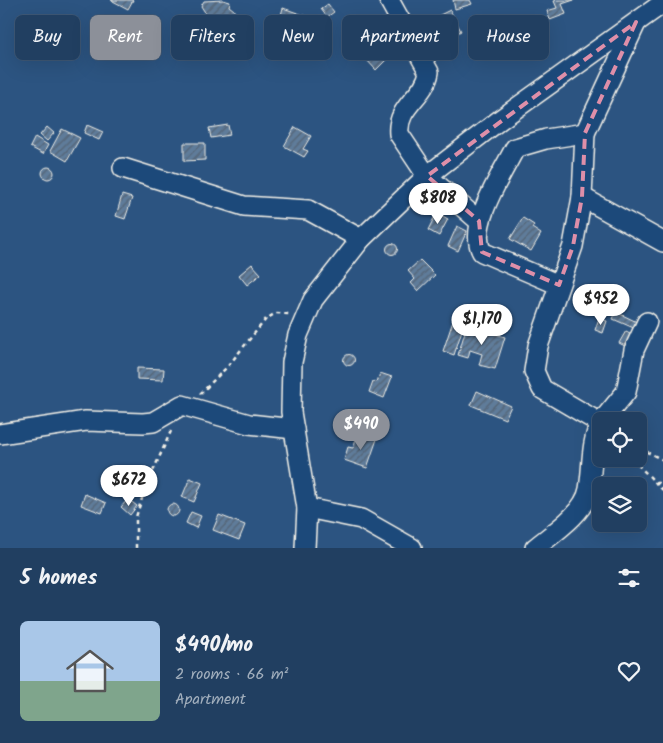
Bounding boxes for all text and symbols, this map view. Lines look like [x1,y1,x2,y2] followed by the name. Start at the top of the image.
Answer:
[15,15,80,60] chip: Buy
[90,15,161,60] chip: Rent
[171,15,254,60] chip: Filters
[264,15,332,60] chip: New
[342,15,458,60] chip: Apartment
[468,15,549,60] chip: House
[408,182,468,225] pin: $808
[420,186,456,211] text: $808
[571,284,631,326] pin: $952
[584,287,619,312] text: $952
[441,304,523,346] pin: $1,170
[462,307,502,332] text: $1,170
[331,408,391,451] pin: $490
[344,412,378,437] text: $490
[592,412,647,532] map controls
[592,412,647,467] button: locate
[99,464,159,507] pin: $672
[111,468,147,493] text: $672
[592,477,647,532] button: layers
[20,562,97,595] text: 5 homes
[615,564,643,592] icon: filters
[175,629,253,662] text: $490/mo
[60,641,120,701] icon: home
[615,657,643,685] icon: heart
[175,662,289,687] text: 2 rooms · 66 m²
[175,687,246,712] text: Apartment

